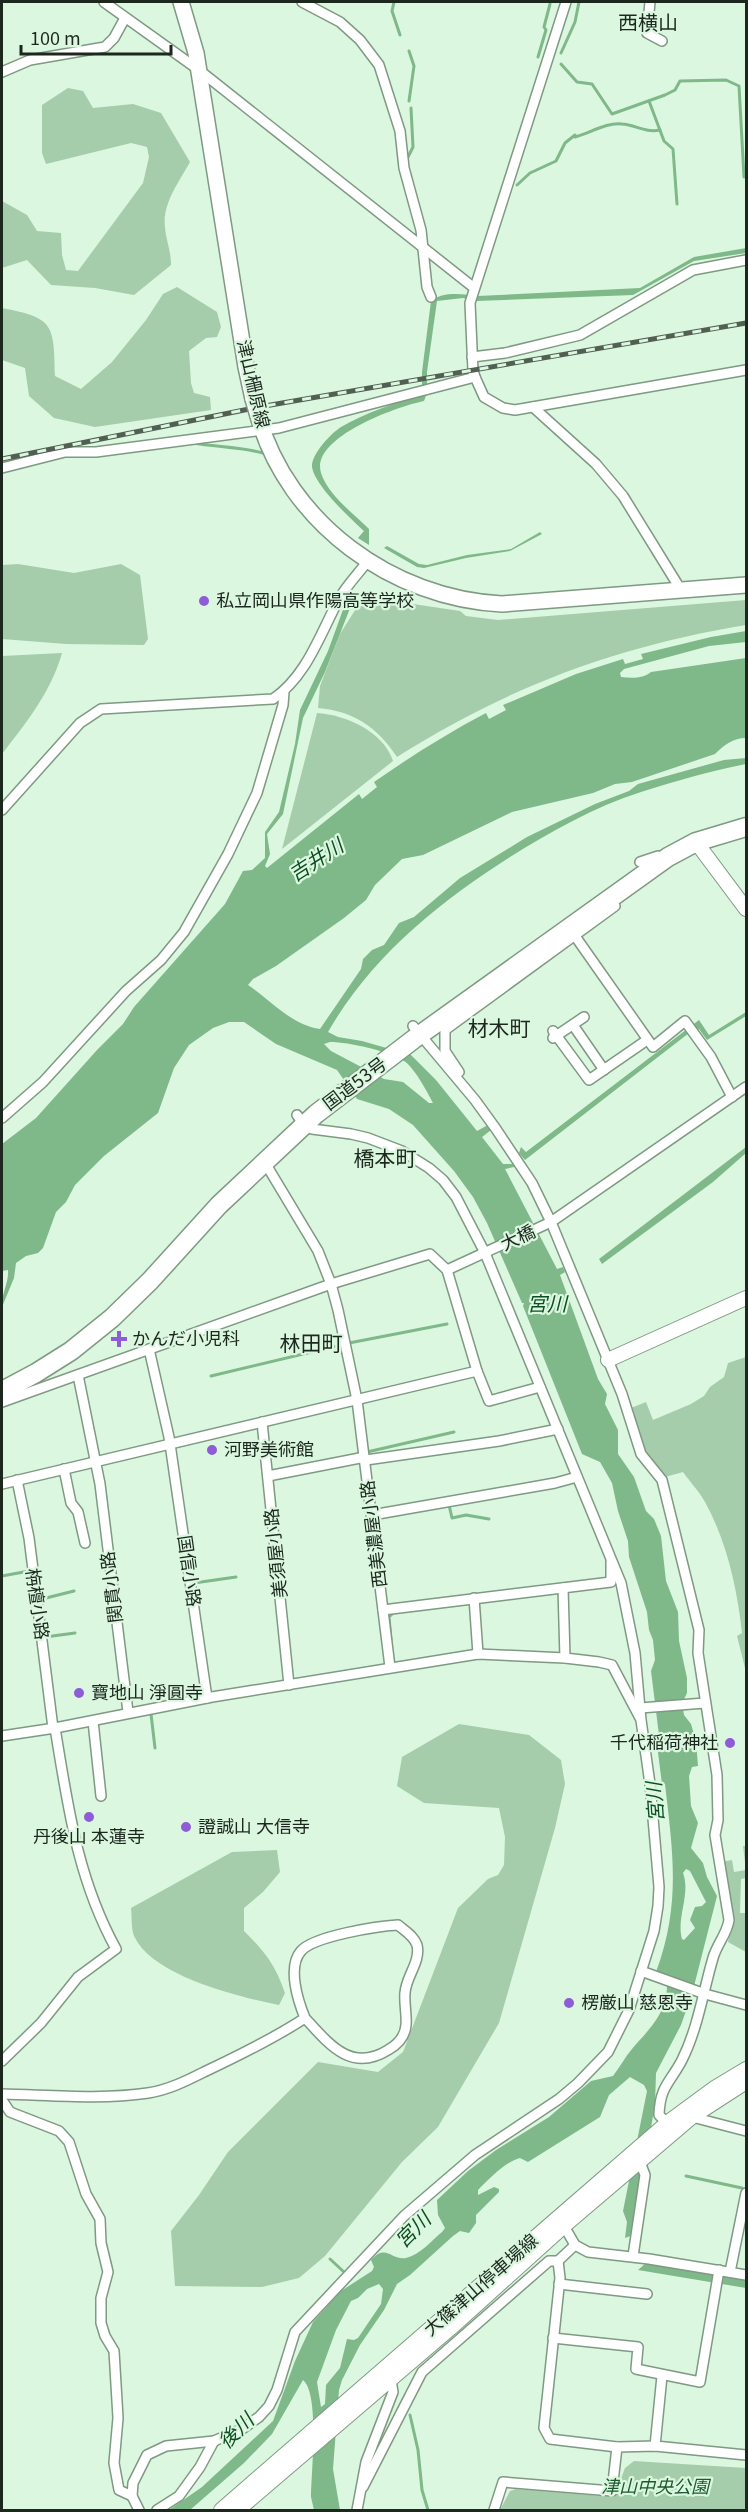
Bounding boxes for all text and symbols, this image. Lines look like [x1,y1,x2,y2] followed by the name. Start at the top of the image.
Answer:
[618,7,678,36] district label: 西横山
[21,18,171,56] scale bar
[30,24,81,50] text: 100 m
[232,337,278,430] street label: 津山柵原線
[216,586,414,612] place label: 私立岡山県作陽高等学校
[197,594,211,608] marker: 私立岡山県作陽高等学校
[282,829,350,887] water label: 吉井川
[468,1012,531,1042] district label: 材木町
[316,1050,391,1115] street label: 国道53号
[354,1142,417,1172] district label: 橋本町
[495,1217,539,1256] street label: 大橋
[527,1288,569,1317] water label: 宮川
[132,1324,240,1350] place label: かんだ小児科
[280,1327,343,1357] district label: 林田町
[110,1330,128,1348] marker: かんだ小児科
[224,1435,314,1461] place label: 河野美術館
[205,1443,219,1457] marker: 河野美術館
[353,1479,391,1589] street label: 西美濃屋小路
[256,1507,292,1599] street label: 美須屋小路
[173,1533,209,1608] street label: 国信小路
[93,1550,127,1625] street label: 関貫小路
[21,1566,57,1641] street label: 栴檀小路
[91,1678,203,1704] place label: 寶地山 淨圓寺
[72,1686,86,1700] marker: 寶地山 淨圓寺
[610,1728,718,1754] place label: 千代稲荷神社
[723,1736,737,1750] marker: 千代稲荷神社
[638,1779,669,1823] water label: 宮川
[82,1810,96,1824] marker: 丹後山 本蓮寺
[198,1812,310,1838] place label: 證誠山 大信寺
[179,1820,193,1834] marker: 證誠山 大信寺
[33,1822,145,1848] place label: 丹後山 本蓮寺
[581,1988,693,2014] place label: 楞厳山 慈恩寺
[562,1996,576,2010] marker: 楞厳山 慈恩寺
[388,2203,438,2253] water label: 宮川
[417,2226,543,2341] street label: 大篠津山停車場線
[211,2404,261,2454] water label: 後川
[601,2472,712,2498] park label: 津山中央公園

